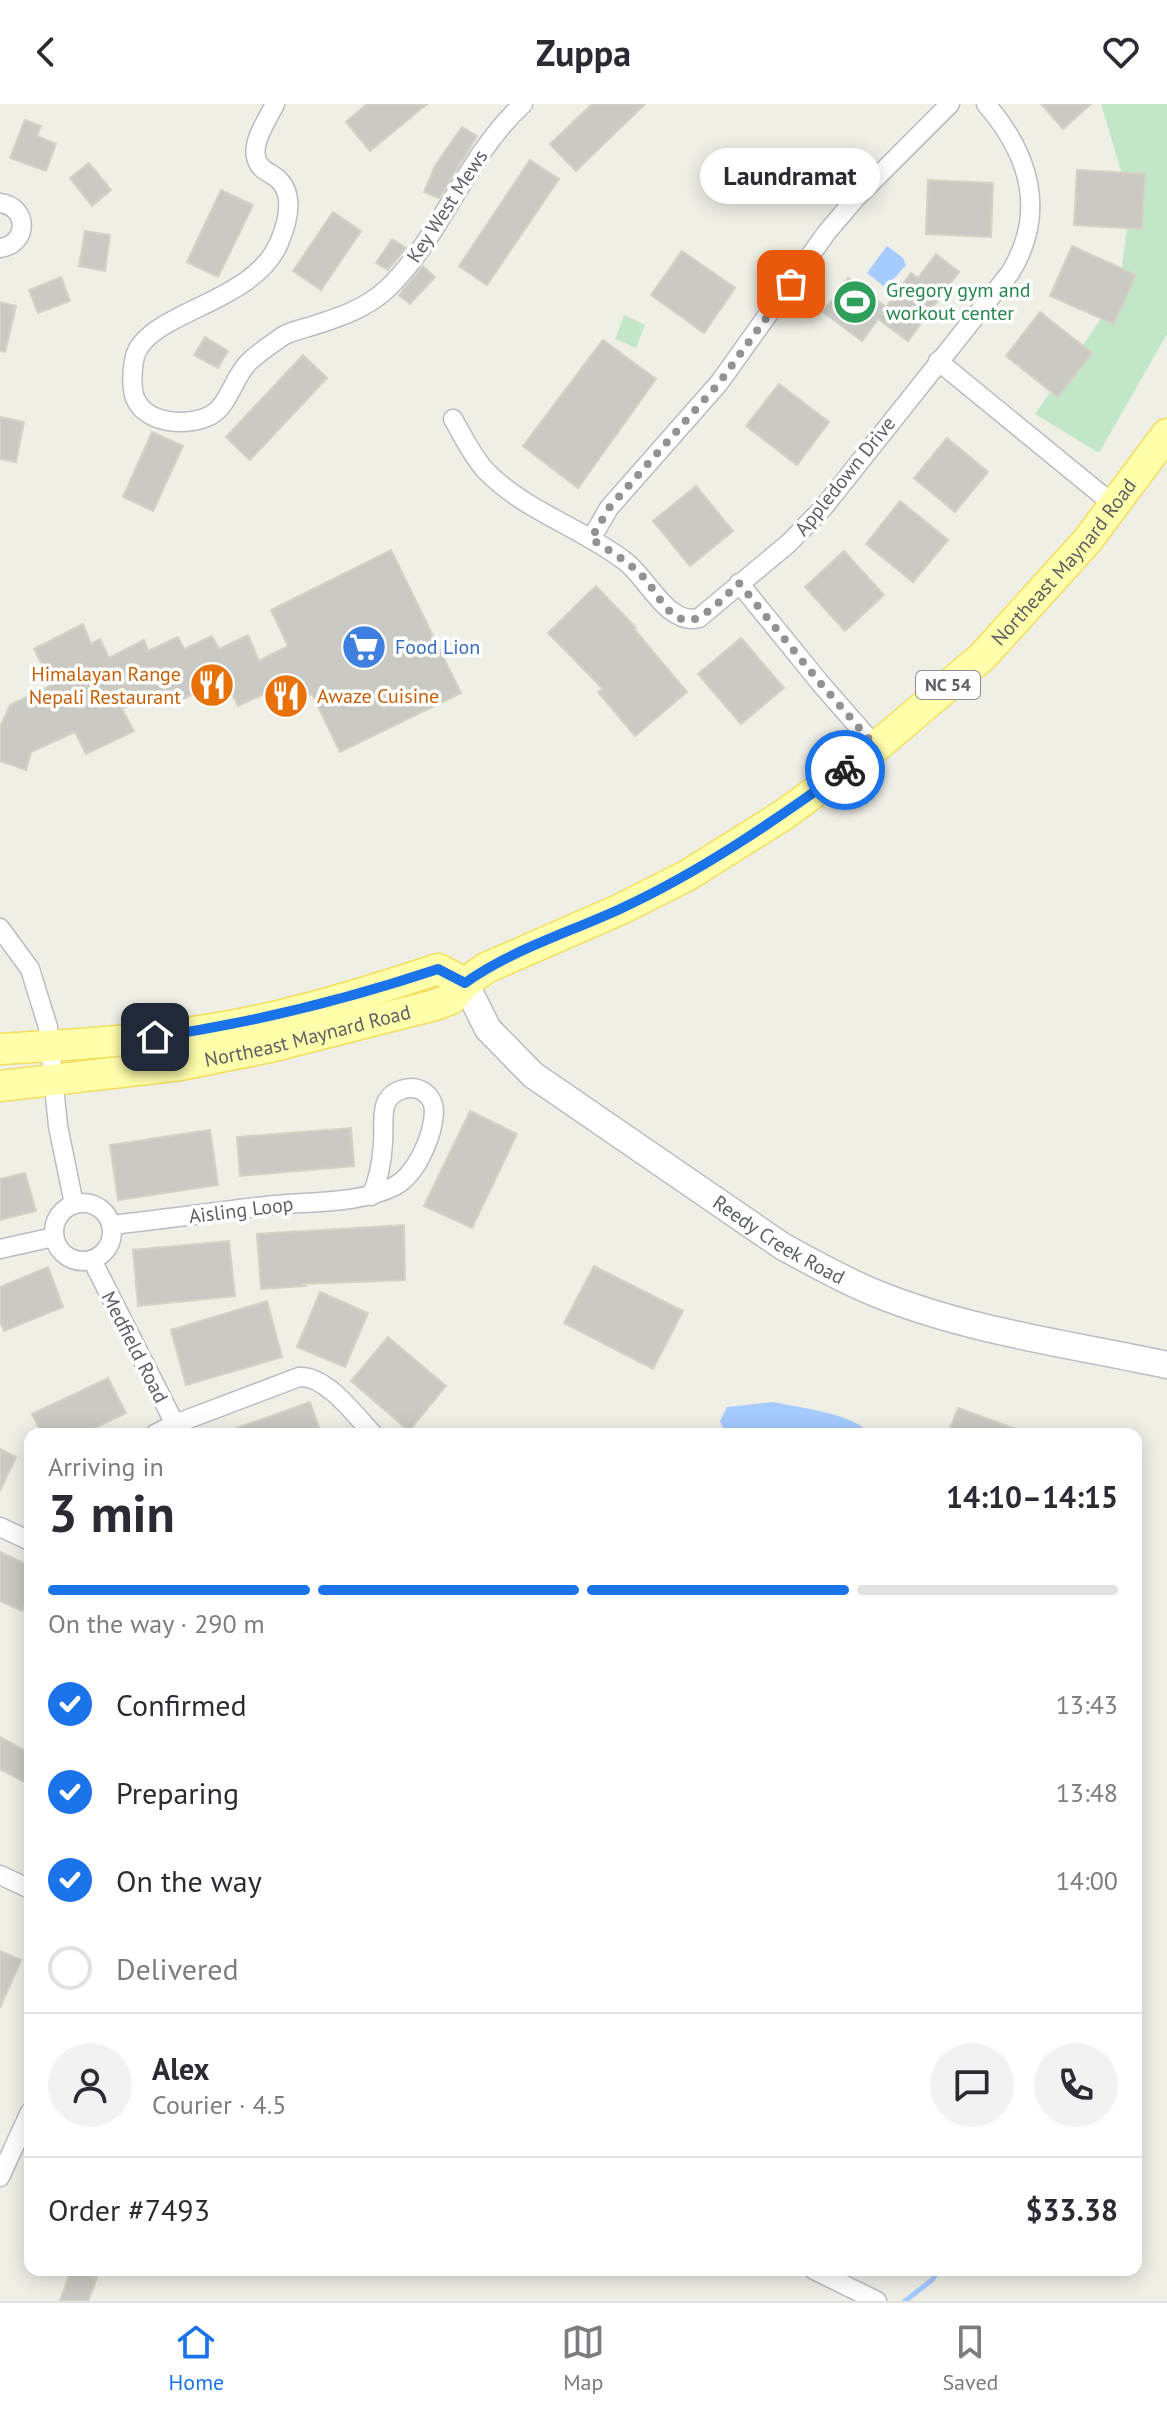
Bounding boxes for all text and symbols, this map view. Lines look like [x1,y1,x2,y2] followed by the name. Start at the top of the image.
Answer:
[536,29,631,76] text: Zuppa
[24,30,68,74] icon: back
[1099,30,1143,74] icon: heart
[401,144,493,268] street label: Key West Mews
[701,148,881,204] callout: Laundramat
[723,159,857,192] text: Laundramat
[757,250,825,318] pin
[769,262,813,306] icon: bag
[886,277,1030,326] place label: Gregory gym and workout center
[831,278,879,326] sports icon: Gregory gym and workout center
[789,411,901,541] street label: Appledown Drive
[986,473,1142,651] street label: Northeast Maynard Road
[340,623,388,671] supermarket icon: Food Lion
[395,634,480,660] place label: Food Lion
[29,661,181,710] place label: Himalayan Range Nepali Restaurant
[188,661,236,709] restaurant icon: Himalayan Range Nepali Restaurant
[916,671,980,699] road number: NC 54
[262,672,310,720] restaurant icon: Awaze Cuisine
[317,683,439,709] place label: Awaze Cuisine
[805,730,885,810] courier
[823,748,867,792] icon: bike
[202,999,413,1073] street label: Northeast Maynard Road
[121,1003,189,1071] pin
[133,1015,177,1059] icon: home
[708,1189,849,1290] street label: Reedy Creek Road
[187,1191,295,1229] street label: Aisling Loop
[96,1287,174,1407] street label: Medfield Road
[48,1450,164,1483] text: Arriving in
[946,1477,1118,1516] text: 14:10–14:15
[48,1479,175,1546] text: 3 min
[48,1607,265,1640] text: On the way · 290 m
[48,1682,92,1726] icon: check
[116,1685,247,1724] text: Confirmed
[1056,1688,1118,1721] text: 13:43
[48,1770,92,1814] icon: check
[116,1773,239,1812] text: Preparing
[1056,1776,1118,1809] text: 13:48
[48,1858,92,1902] icon: check
[116,1861,262,1900] text: On the way
[1056,1864,1118,1897] text: 14:00
[116,1949,239,1988] text: Delivered
[48,2043,132,2127] button: person
[930,2043,1014,2127] button: chat
[1034,2043,1118,2127] button: phone
[152,2049,209,2088] text: Alex
[152,2088,286,2121] text: Courier · 4.5
[48,2190,210,2229] text: Order #7493
[1026,2190,1118,2229] text: $33.38
[169,2320,224,2396] tab: Home
[561,2320,605,2396] tab: Map
[942,2320,998,2396] tab: Saved

